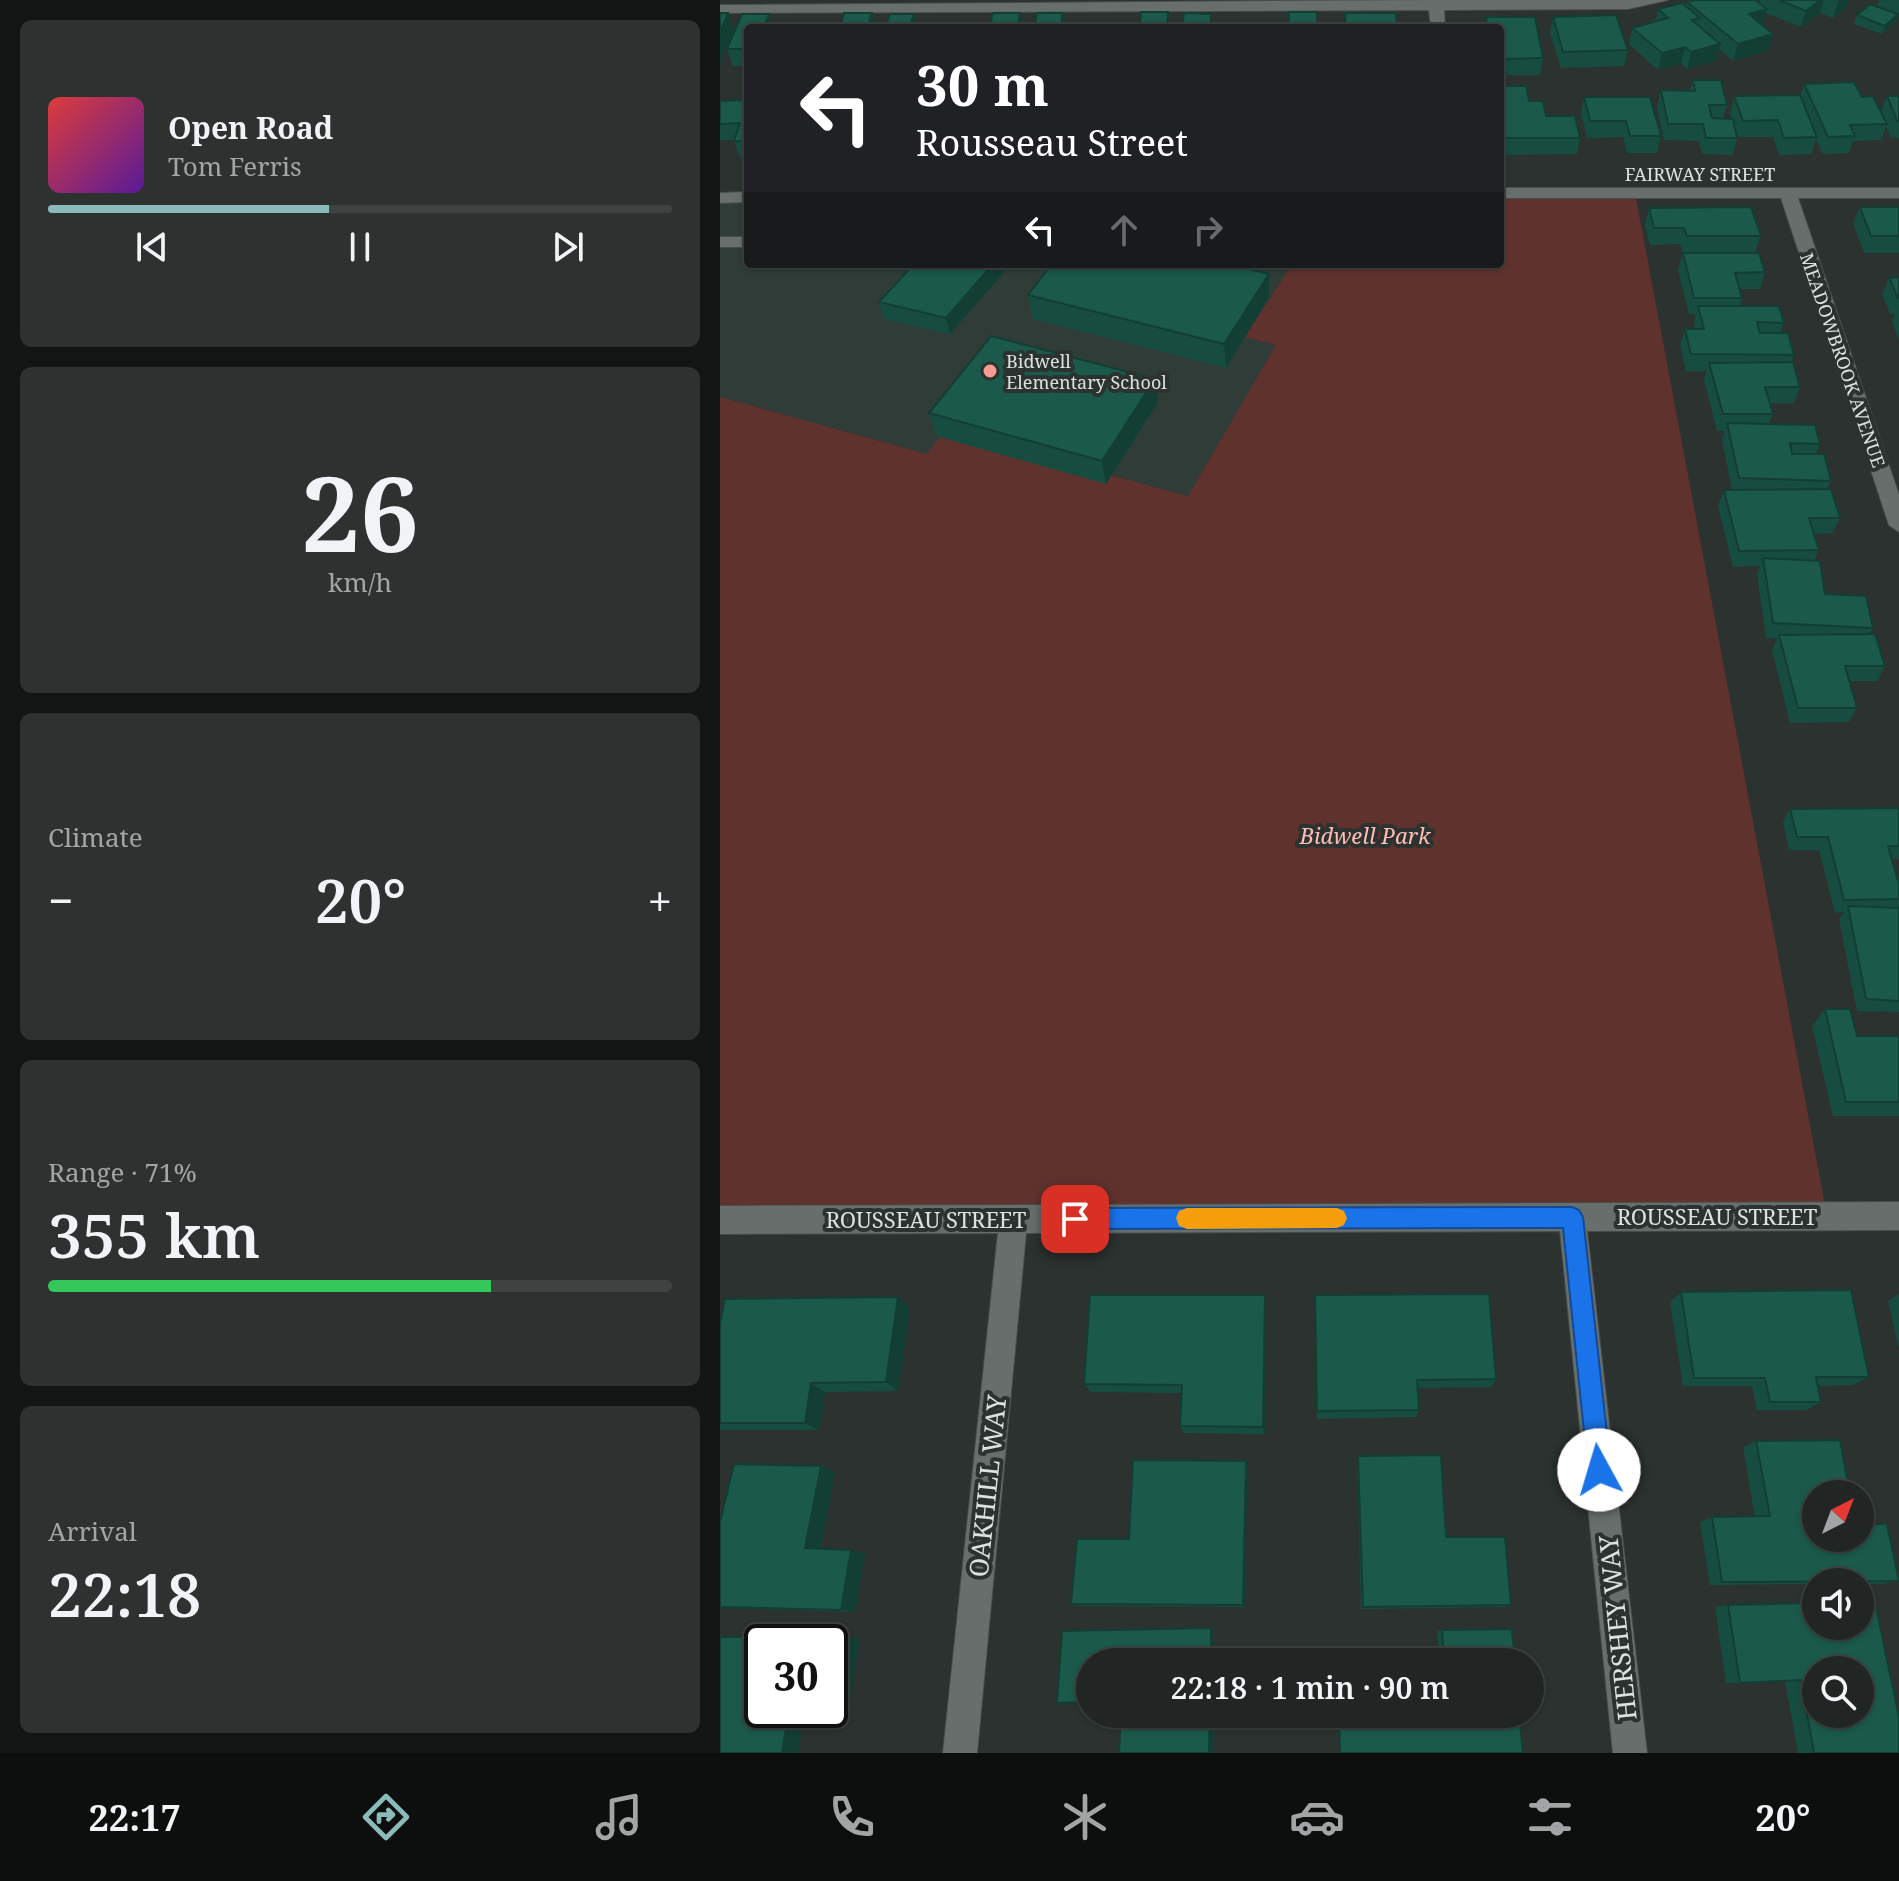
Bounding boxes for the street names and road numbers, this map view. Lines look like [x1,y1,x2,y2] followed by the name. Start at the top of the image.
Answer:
[1625,162,1775,186] street label: FAIRWAY STREET
[1795,250,1891,470] street label: MEADOWBROOK AVENUE
[1617,1201,1818,1231] street label: ROUSSEAU STREET
[826,1204,1027,1234] street label: ROUSSEAU STREET
[960,1392,1015,1579] street label: OAKHILL WAY
[1589,1533,1645,1722] street label: HERSHEY WAY

